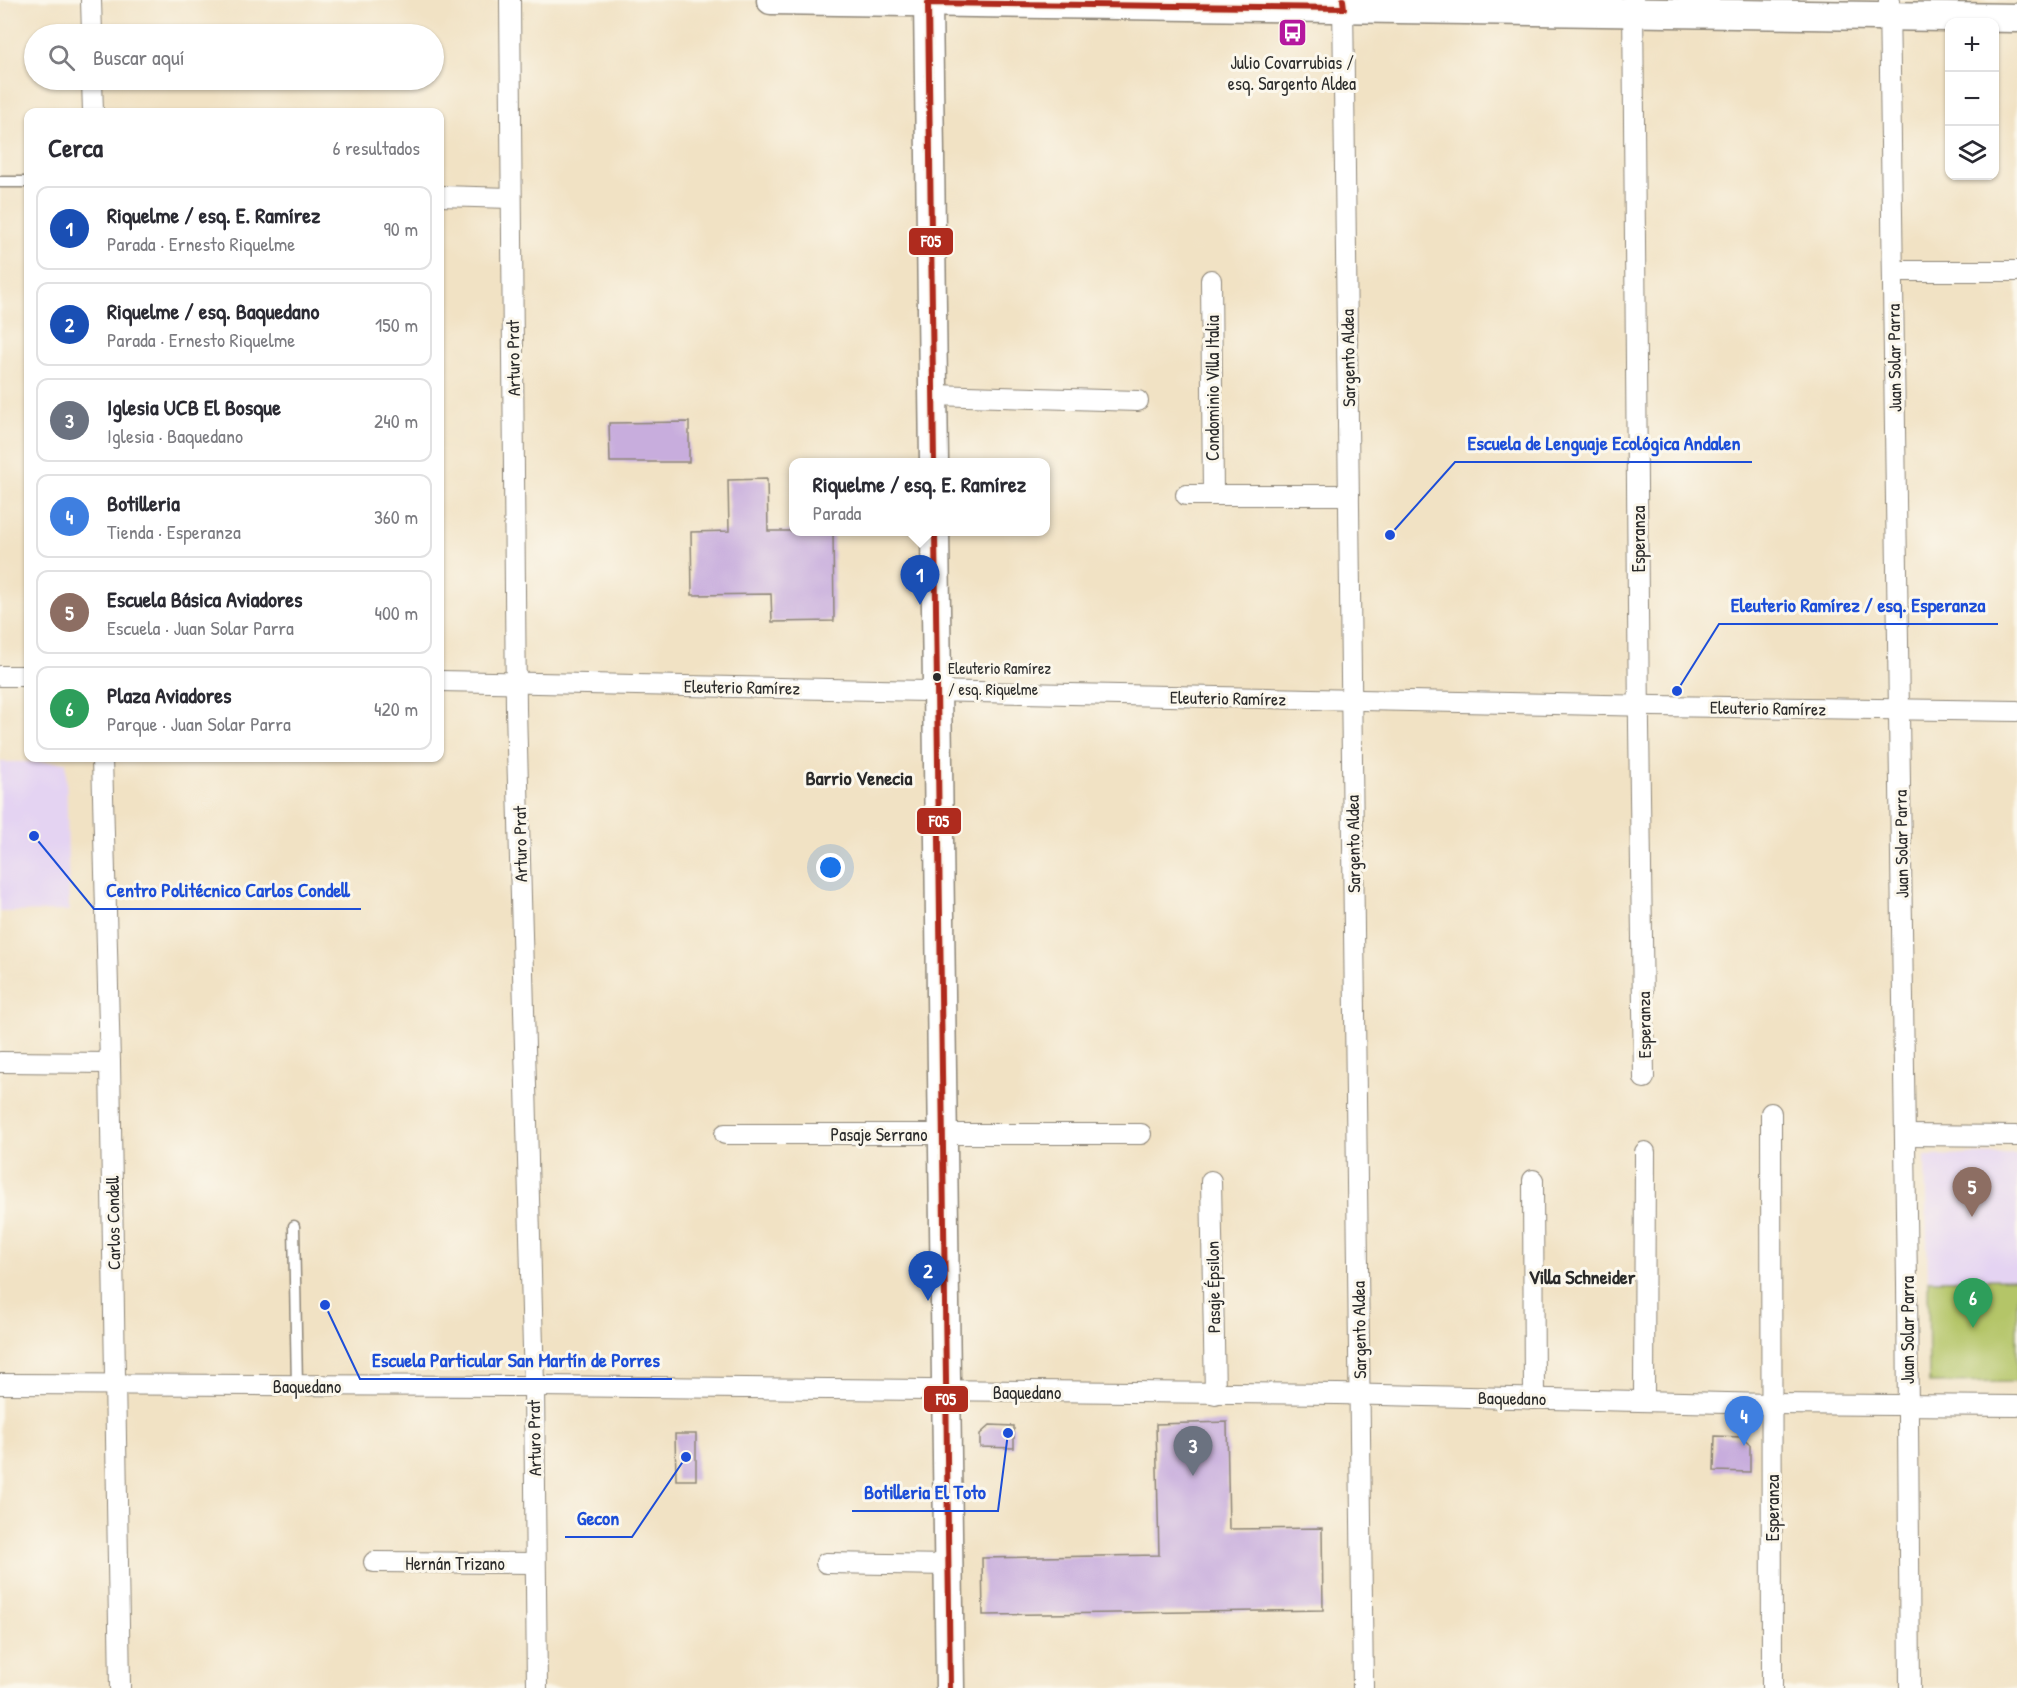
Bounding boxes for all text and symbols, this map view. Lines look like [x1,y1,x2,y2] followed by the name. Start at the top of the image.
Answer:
[1276,17,1308,49] bus stop icon: Julio Covarrubias / esq. Sargento Aldea
[1945,18,1999,180] map controls
[1945,18,1999,72] button: +
[24,24,444,90] search box
[45,41,78,74] icon: search
[93,42,185,72] text: Buscar aquí
[1228,50,1356,96] place label: Julio Covarrubias / esq. Sargento Aldea
[1945,72,1999,126] button: −
[1945,126,1999,180] button: layers
[48,130,103,165] text: Cerca
[332,134,420,161] text: 6 resultados
[107,200,320,230] text: Riquelme / esq. E. Ramírez
[66,215,73,242] text: 1
[384,215,418,242] text: 90 m
[908,227,954,256] line badge: F05
[107,230,295,257] text: Parada · Ernesto Riquelme
[920,230,941,252] text: F05
[107,296,319,326] text: Riquelme / esq. Baquedano
[1881,304,1907,412] street label: Juan Solar Parra
[1335,309,1361,407] street label: Sargento Aldea
[65,311,74,338] text: 2
[375,311,418,338] text: 150 m
[1200,315,1225,461] street label: Condominio Villa Italia
[500,319,526,396] street label: Arturo Prat
[107,326,295,353] text: Parada · Ernesto Riquelme
[107,392,281,422] text: Iglesia UCB El Bosque
[65,407,74,434] text: 3
[374,407,418,434] text: 240 m
[107,422,243,449] text: Iglesia · Baquedano
[1455,424,1752,462] callout: Escuela de Lenguaje Ecológica Andalen
[1467,429,1741,457] text: Escuela de Lenguaje Ecológica Andalen
[789,458,1050,536] popup
[813,469,1026,499] text: Riquelme / esq. E. Ramírez
[107,488,180,518] text: Botilleria
[813,499,861,526] text: Parada
[66,503,73,530] text: 4
[374,503,418,530] text: 360 m
[1626,506,1651,572] street label: Esperanza
[107,518,241,545] text: Tienda · Esperanza
[900,556,940,605] pin: 1
[107,584,302,614] text: Escuela Básica Aviadores
[1719,586,1998,624] callout: Eleuterio Ramírez / esq. Esperanza
[1731,591,1985,619] text: Eleuterio Ramírez / esq. Esperanza
[65,599,74,626] text: 5
[374,599,418,626] text: 400 m
[107,614,294,641] text: Escuela · Juan Solar Parra
[948,657,1051,700] place label: Eleuterio Ramírez / esq. Riquelme
[931,671,943,683] marker: Eleuterio Ramírez / esq. Riquelme
[684,673,801,701] street label: Eleuterio Ramírez
[107,680,231,710] text: Plaza Aviadores
[1170,684,1287,712] street label: Eleuterio Ramírez
[1710,694,1827,722] street label: Eleuterio Ramírez
[66,695,73,722] text: 6
[374,695,418,722] text: 420 m
[107,710,291,737] text: Parque · Juan Solar Parra
[806,764,913,791] district label: Barrio Venecia
[1888,790,1914,898] street label: Juan Solar Parra
[1340,795,1366,893] street label: Sargento Aldea
[507,805,533,882] street label: Arturo Prat
[916,807,962,835] line badge: F05
[928,810,949,832] text: F05
[816,853,845,882] your location
[94,871,361,909] callout: Centro Politécnico Carlos Condell
[106,876,351,903] text: Centro Politécnico Carlos Condell
[1631,991,1657,1059] street label: Esperanza
[831,1122,927,1147] street label: Pasaje Serrano
[1952,1168,1992,1217] pin: 5
[100,1175,126,1270] street label: Carlos Condell
[1200,1241,1226,1333] street label: Pasaje Épsilon
[908,1252,948,1301] pin: 2
[1528,1263,1636,1290] district label: Villa Schneider
[1895,1276,1920,1384] street label: Juan Solar Parra
[1954,1278,1992,1328] pin: 6
[1346,1281,1372,1379] street label: Sargento Aldea
[360,1341,672,1379] callout: Escuela Particular San Martín de Porres
[372,1346,660,1373] text: Escuela Particular San Martín de Porres
[273,1374,341,1399] street label: Baquedano
[993,1380,1061,1405] street label: Baquedano
[923,1385,969,1413] line badge: F05
[1478,1385,1546,1411] street label: Baquedano
[935,1388,956,1410] text: F05
[1724,1396,1764,1446] pin: 4
[521,1399,547,1476] street label: Arturo Prat
[1174,1426,1212,1476] pin: 3
[852,1473,998,1511] callout: Botilleria El Toto
[1760,1475,1785,1541] street label: Esperanza
[864,1478,986,1505] text: Botilleria El Toto
[565,1499,632,1537] callout: Gecon
[577,1504,619,1531] text: Gecon
[405,1551,505,1576] street label: Hernán Trizano

